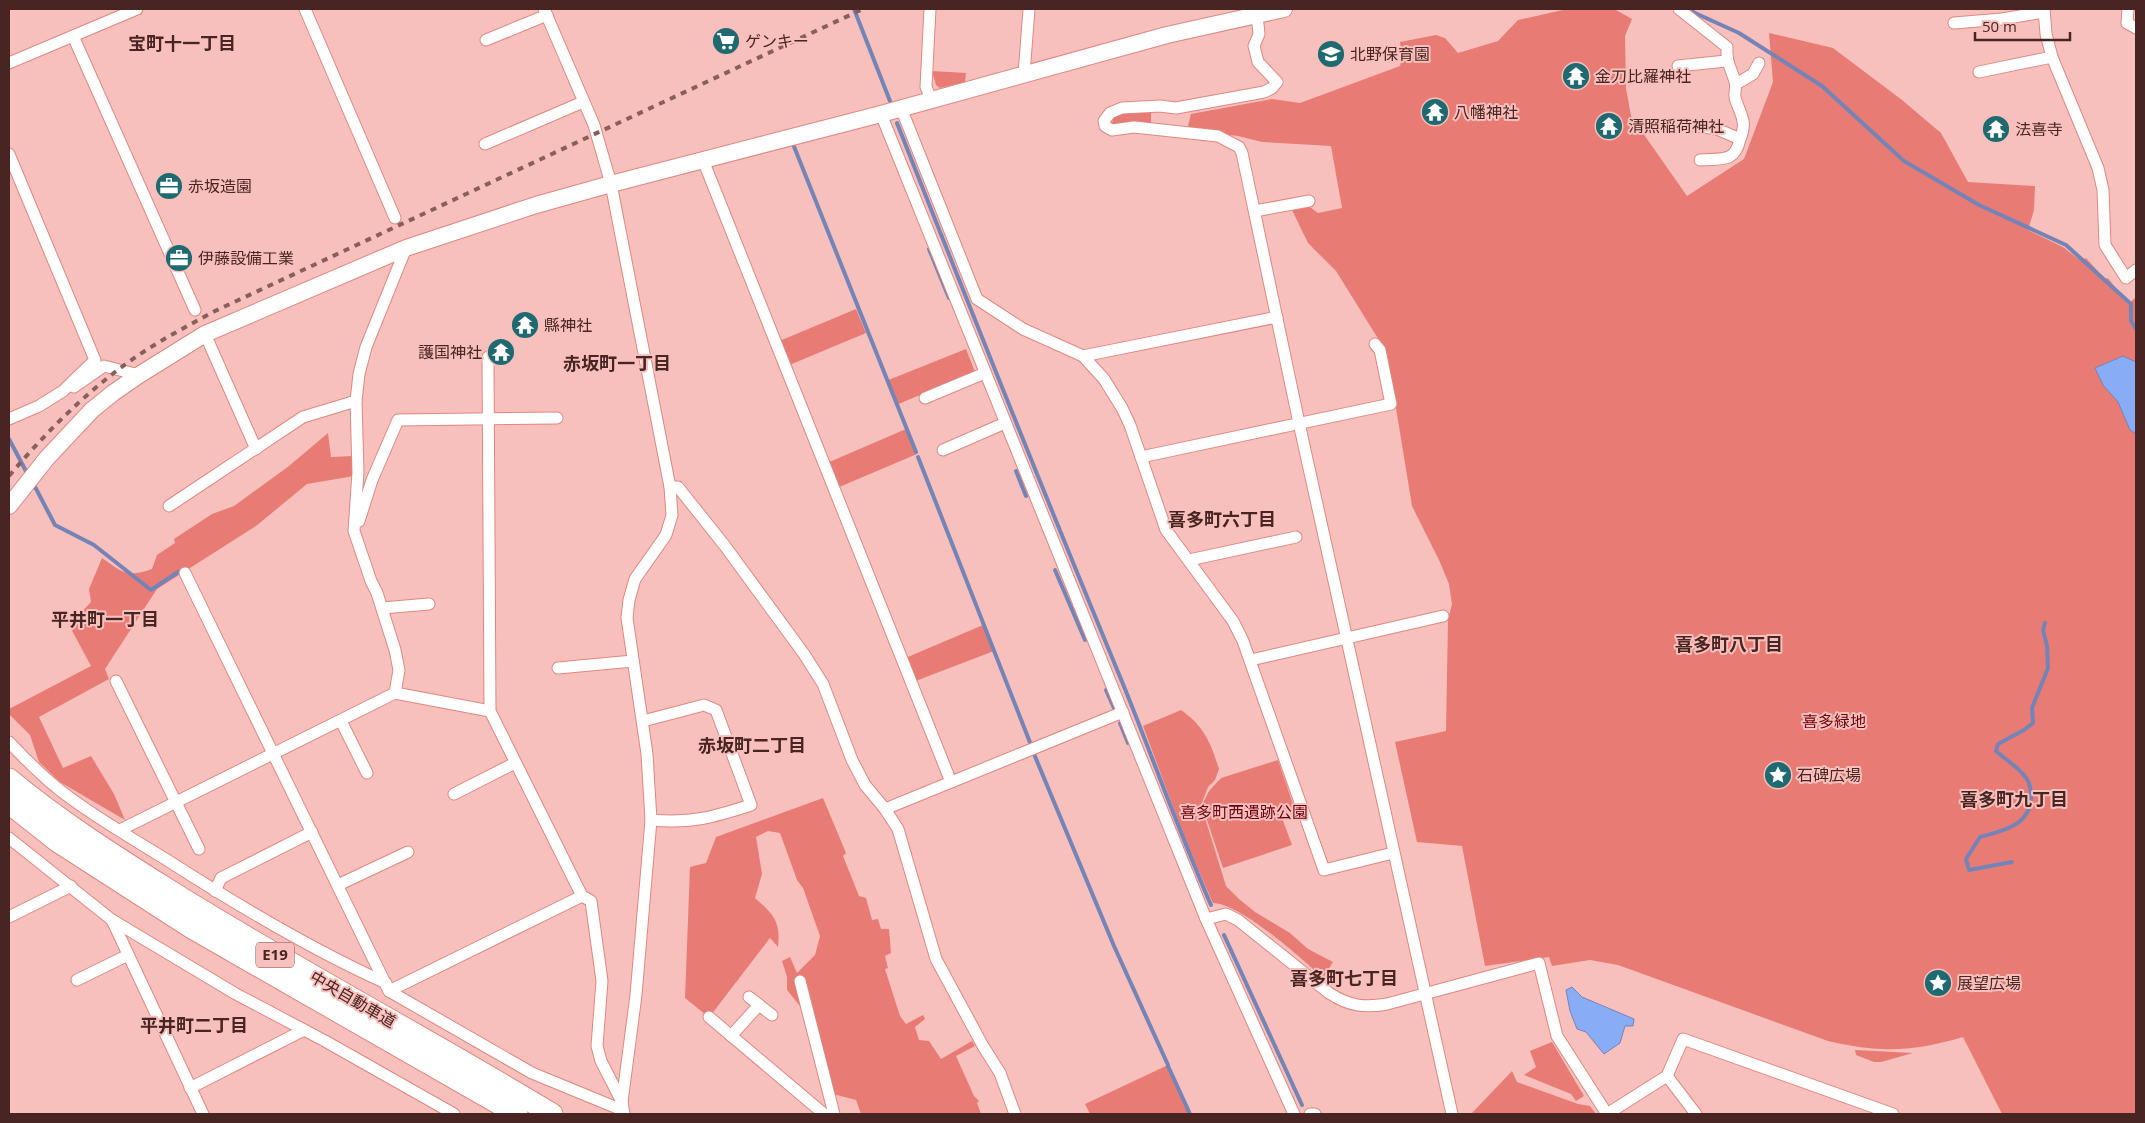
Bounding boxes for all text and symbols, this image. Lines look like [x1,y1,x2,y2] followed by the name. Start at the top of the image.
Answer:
[1975,10,2070,42] scale bar
[1982,16,2017,36] text: 50 m
[711,26,741,56] supermarket icon: ゲンキー
[745,30,809,52] place label: ゲンキー
[128,31,236,55] district label: 宝町十一丁目
[1316,39,1346,69] school or university icon: 北野保育園
[1350,43,1430,65] place label: 北野保育園
[1561,61,1591,91] temple icon: 金刀比羅神社
[1595,65,1691,87] place label: 金刀比羅神社
[1420,97,1450,127] temple icon: 八幡神社
[1454,101,1518,123] place label: 八幡神社
[1594,111,1624,141] temple icon: 清照稲荷神社
[1981,114,2011,144] temple icon: 法喜寺
[1628,115,1724,137] place label: 清照稲荷神社
[2015,118,2063,140] place label: 法喜寺
[154,171,184,201] office icon: 赤坂造園
[188,175,252,197] place label: 赤坂造園
[164,243,194,273] office icon: 伊藤設備工業
[198,247,294,269] place label: 伊藤設備工業
[510,310,540,340] temple icon: 縣神社
[544,314,592,336] place label: 縣神社
[486,337,516,367] temple icon: 護国神社
[418,341,482,363] place label: 護国神社
[563,351,671,375] district label: 赤坂町一丁目
[1168,507,1276,531] district label: 喜多町六丁目
[51,607,159,631] district label: 平井町一丁目
[1675,632,1783,656] district label: 喜多町八丁目
[1802,710,1866,732] park label: 喜多緑地
[698,733,806,757] district label: 赤坂町二丁目
[1763,760,1793,790] place icon: 石碑広場
[1797,764,1861,786] place label: 石碑広場
[1960,787,2068,811] district label: 喜多町九丁目
[1180,801,1308,823] park label: 喜多町西遺跡公園
[256,942,294,968] road number: E19
[306,965,400,1033] street label: 中央自動車道
[1290,966,1398,990] district label: 喜多町七丁目
[1923,968,1953,998] place icon: 展望広場
[1957,972,2021,994] place label: 展望広場
[140,1013,248,1037] district label: 平井町二丁目

